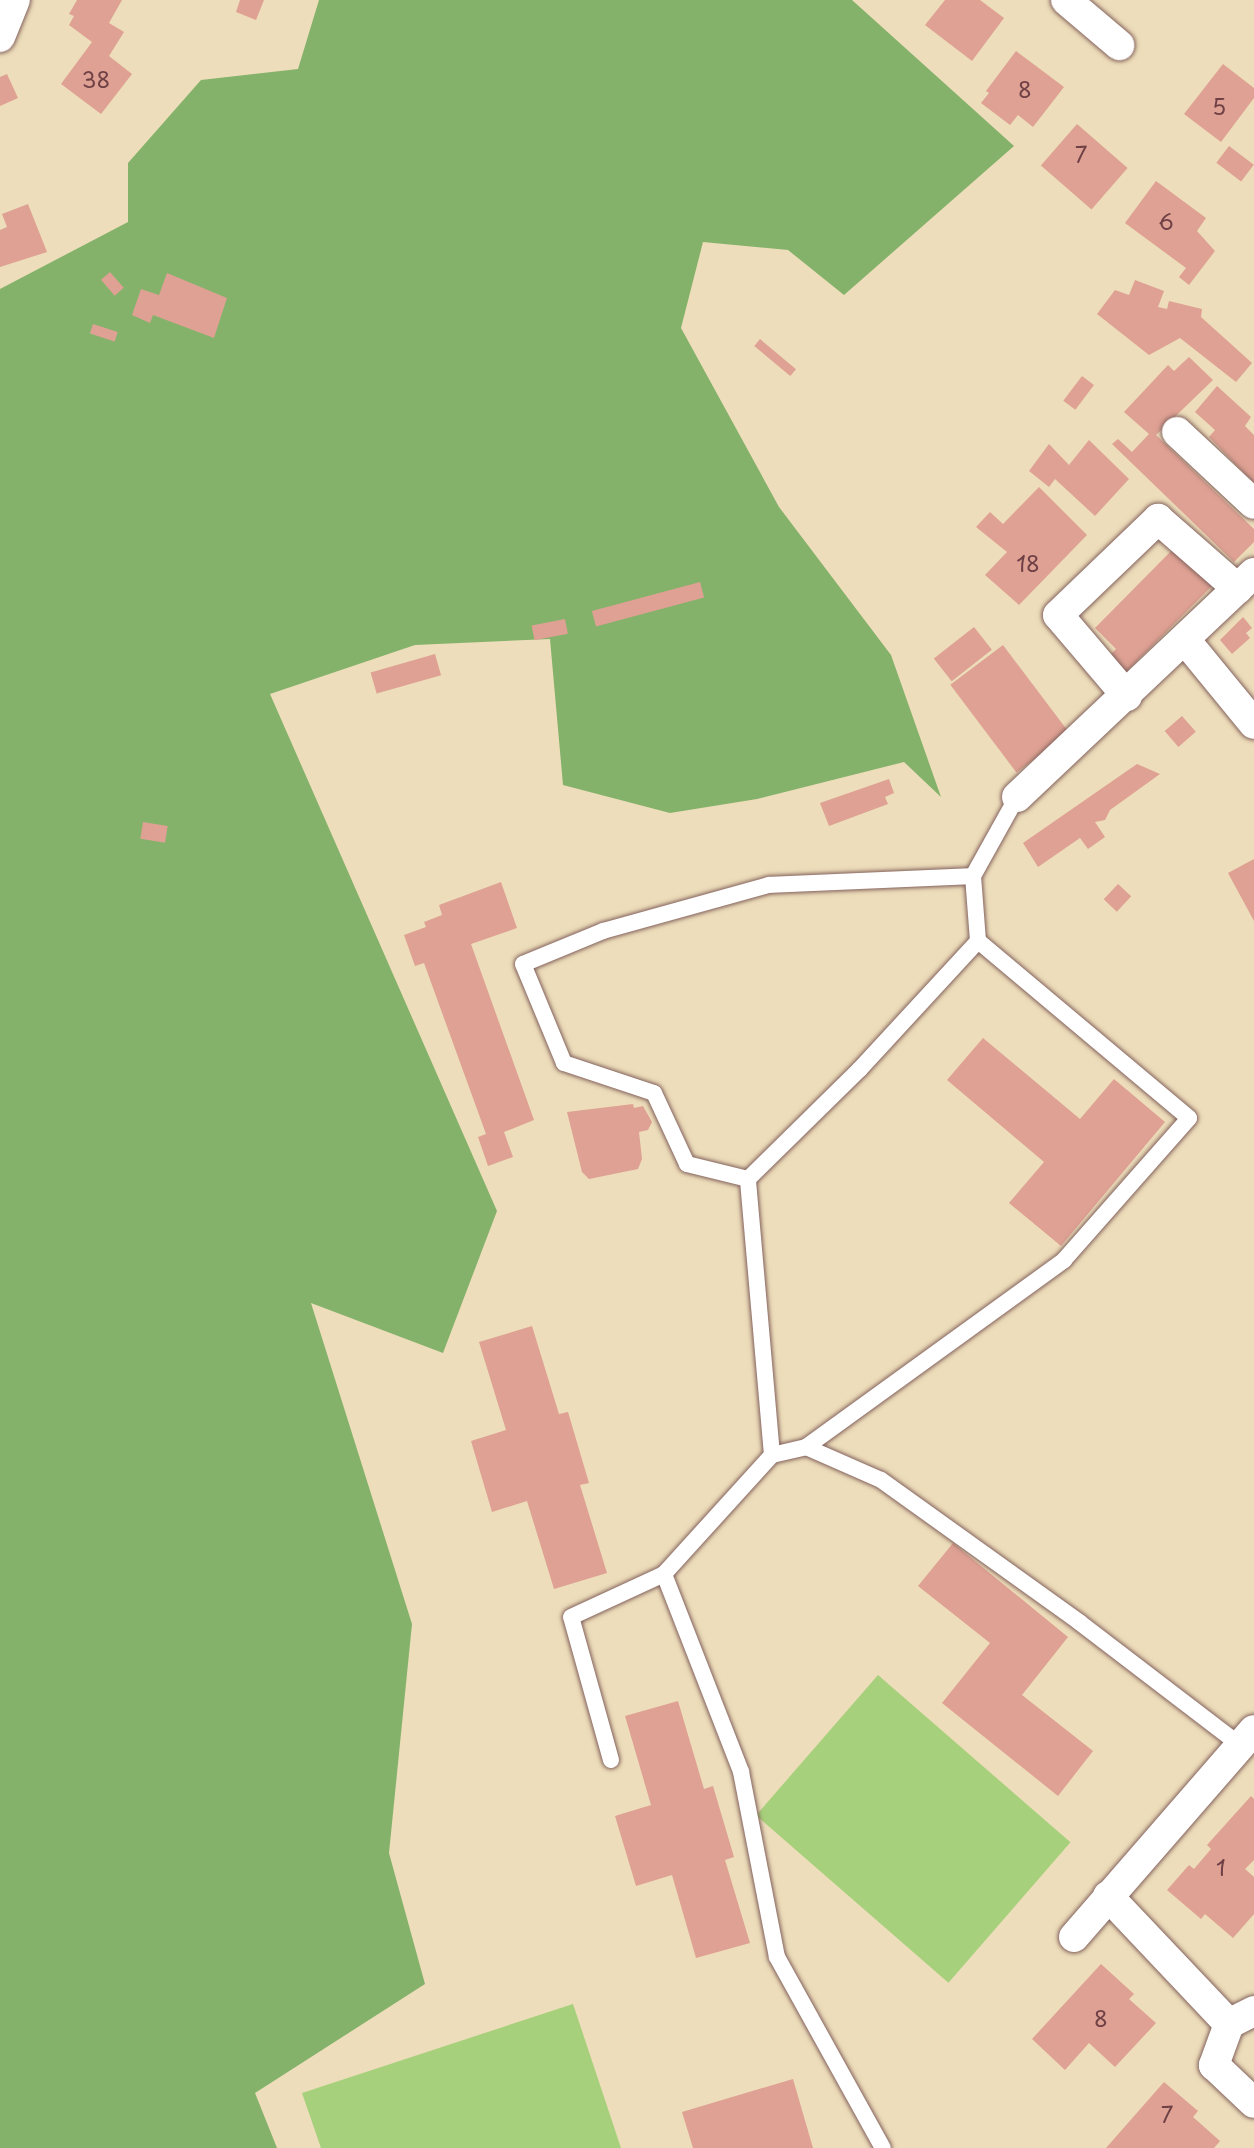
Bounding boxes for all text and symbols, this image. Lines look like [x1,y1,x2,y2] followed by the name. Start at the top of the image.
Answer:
[82,66,110,92] house number: 38
[1018,76,1032,102] house number: 8
[1212,93,1226,119] house number: 5
[1075,141,1087,167] house number: 7
[1158,208,1174,234] house number: 6
[1016,550,1040,576] house number: 18
[1216,1854,1226,1880] house number: 1
[1094,2005,1108,2031] house number: 8
[1161,2101,1173,2127] house number: 7

